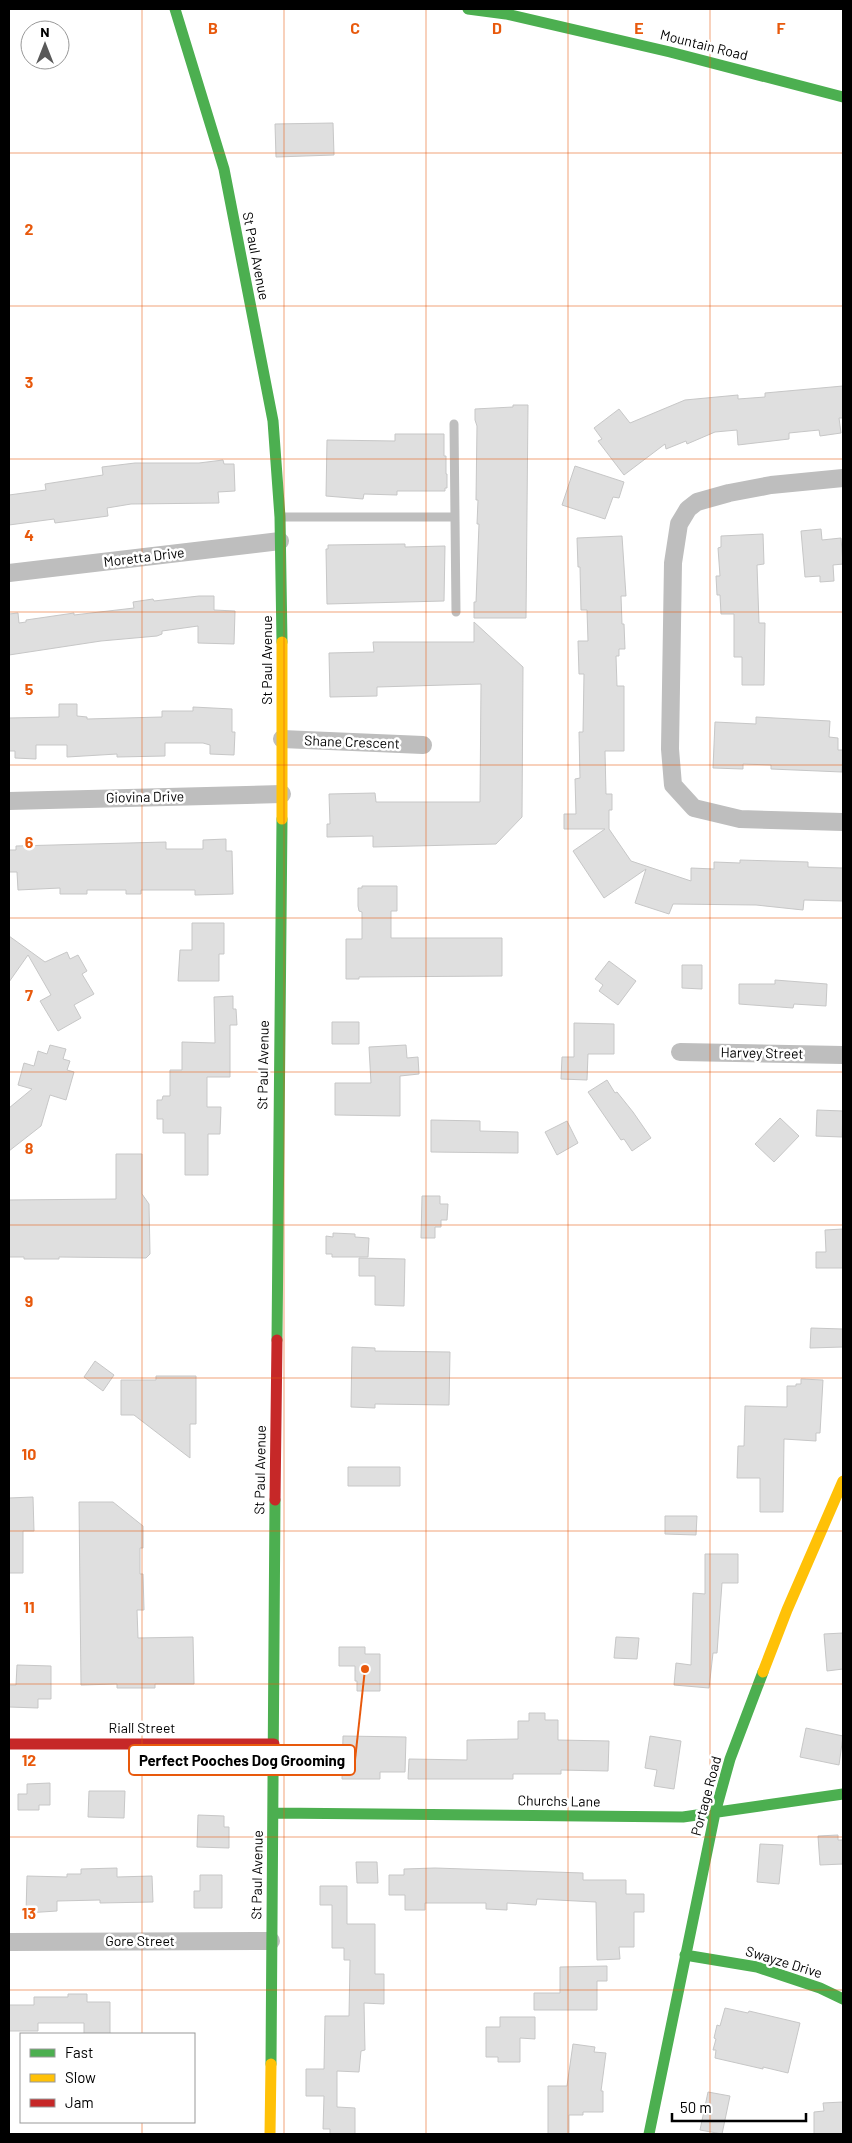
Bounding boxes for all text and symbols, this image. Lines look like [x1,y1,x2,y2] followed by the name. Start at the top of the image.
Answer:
[208,18,218,37] text: B
[350,18,360,37] text: C
[492,18,502,37] text: D
[634,18,644,37] text: E
[777,18,786,37] text: F
[20,20,70,70] north arrow
[40,23,50,40] text: N
[658,25,750,64] street label: Mountain Road
[240,210,273,301] street label: St Paul Avenue
[25,219,34,238] text: 2
[25,372,33,391] text: 3
[24,525,34,544] text: 4
[103,543,185,570] street label: Moretta Drive
[258,615,275,705] street label: St Paul Avenue
[25,679,34,698] text: 5
[304,731,400,752] street label: Shane Crescent
[106,787,184,806] street label: Giovina Drive
[25,832,34,851] text: 6
[25,985,33,1004] text: 7
[253,1020,272,1110] street label: St Paul Avenue
[720,1043,804,1062] street label: Harvey Street
[25,1138,34,1157] text: 8
[25,1291,33,1310] text: 9
[250,1425,269,1515] street label: St Paul Avenue
[22,1444,36,1463] text: 10
[23,1597,35,1616] text: 11
[109,1719,175,1736] street label: Riall Street
[129,1745,355,1775] callout: Perfect Pooches Dog Grooming
[22,1750,36,1769] text: 12
[139,1751,345,1769] text: Perfect Pooches Dog Grooming
[687,1754,724,1838] street label: Portage Road
[517,1791,601,1810] street label: Churchs Lane
[247,1830,266,1920] street label: St Paul Avenue
[22,1903,36,1922] text: 13
[105,1932,175,1949] street label: Gore Street
[744,1942,825,1981] street label: Swayze Drive
[20,2033,195,2123] legend
[65,2043,93,2061] text: Fast
[65,2068,96,2086] text: Slow
[672,2090,806,2122] scale bar
[65,2093,94,2111] text: Jam
[680,2098,712,2116] text: 50 m

